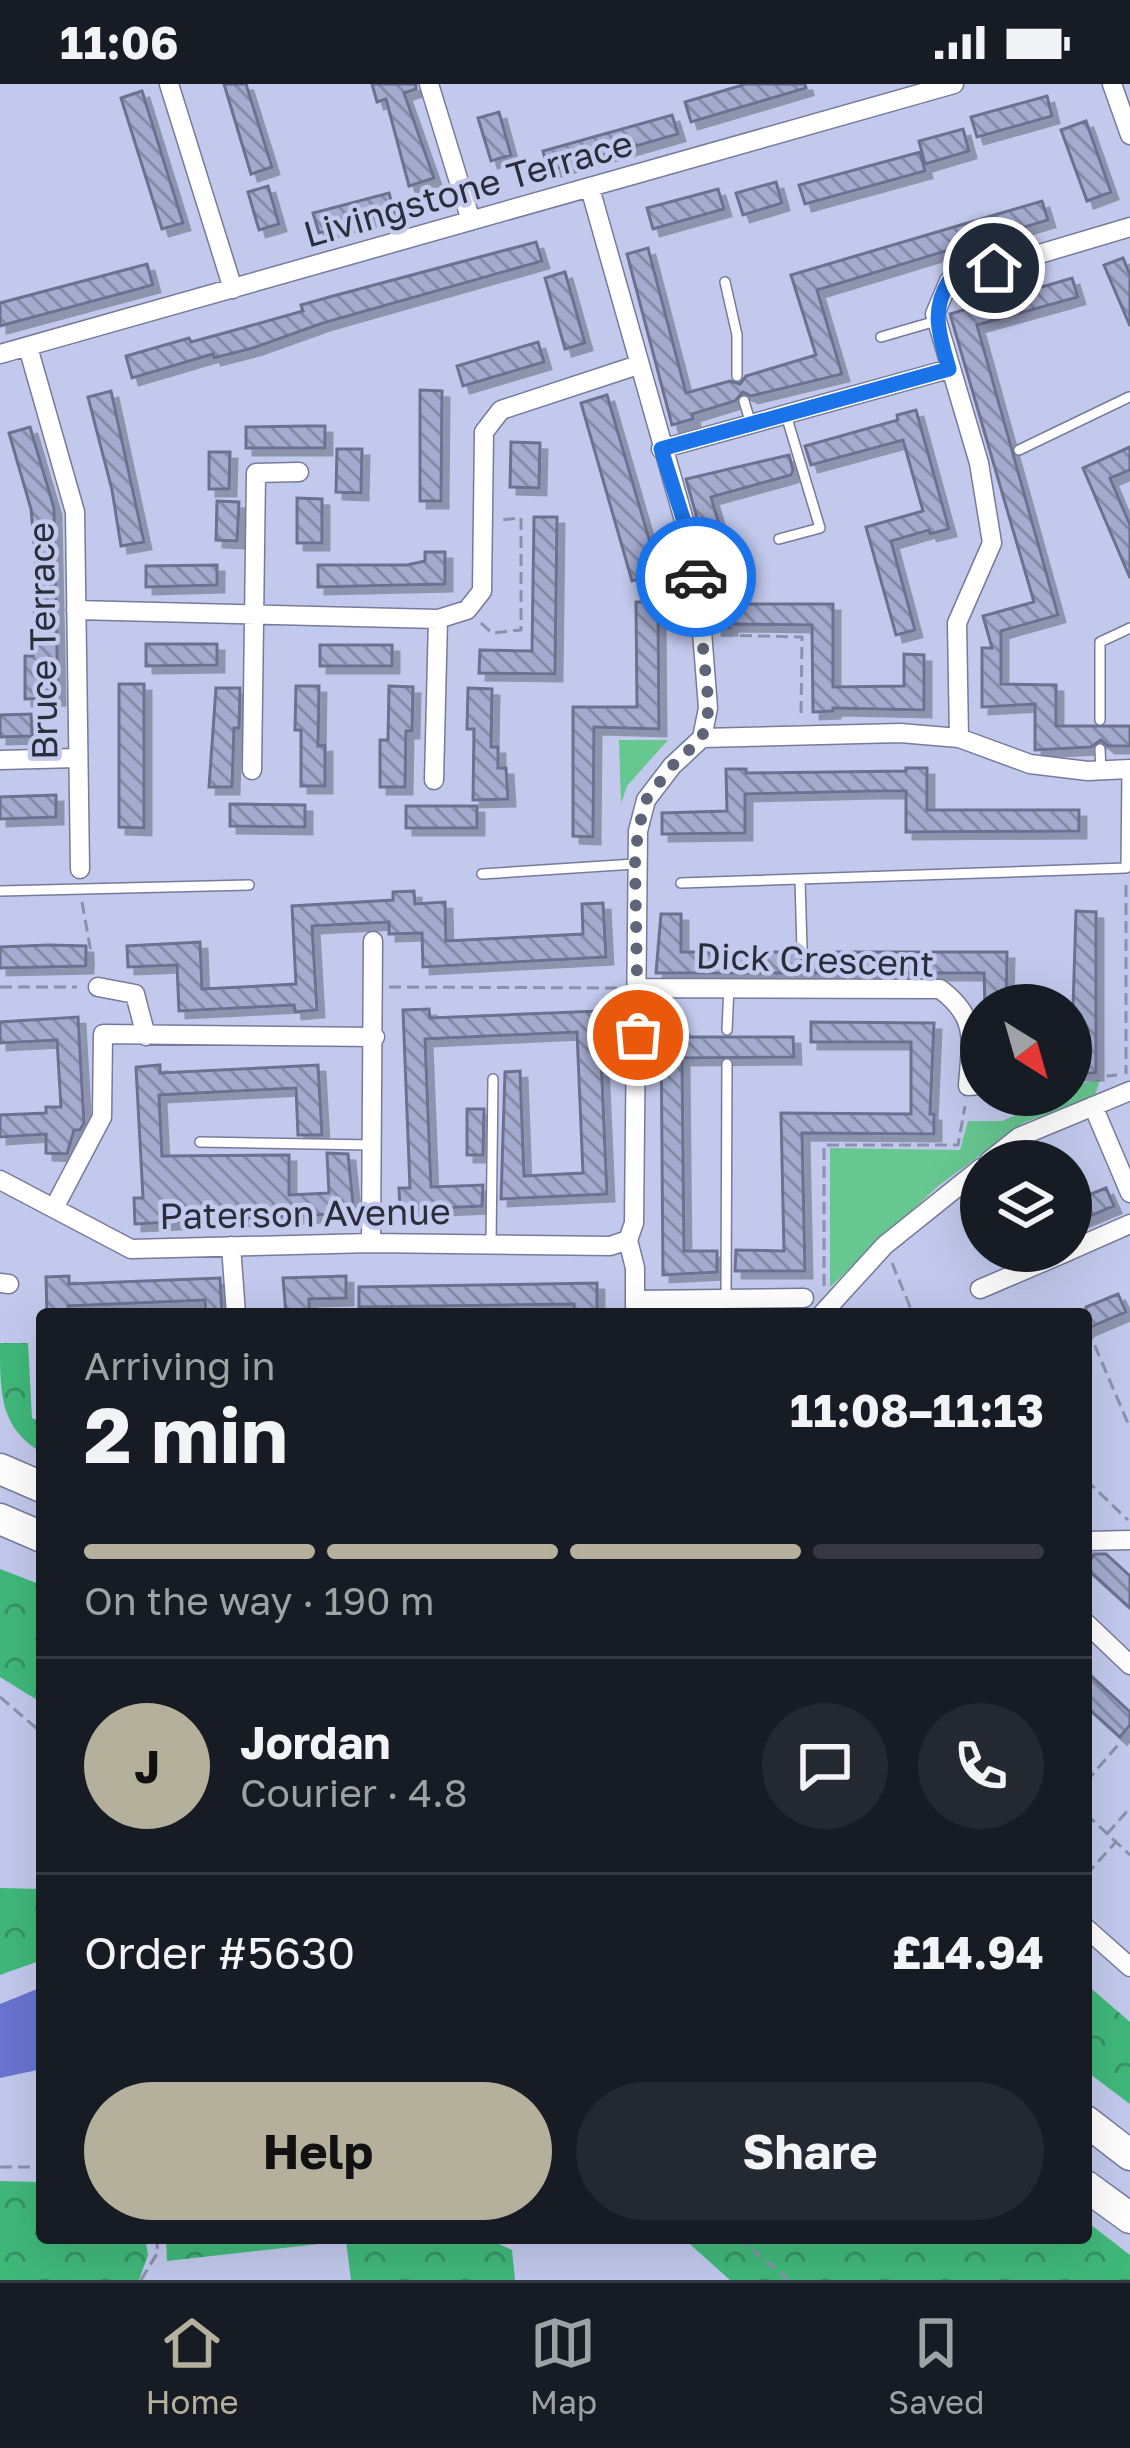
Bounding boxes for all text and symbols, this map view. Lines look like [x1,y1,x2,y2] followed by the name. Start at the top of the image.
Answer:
[60,15,179,69] text: 11:06
[299,120,637,256] street label: Livingstone Terrace
[943,217,1045,319] pin
[961,235,1027,301] icon: home
[636,517,756,637] courier
[18,522,66,760] street label: Bruce Terrace
[663,544,729,610] icon: car
[695,933,935,985] street label: Dick Crescent
[587,984,689,1086] pin
[960,984,1092,1116] north arrow
[960,984,1092,1272] map controls
[605,1002,671,1068] icon: bag
[960,1140,1092,1272] button: layers
[159,1189,451,1237] street label: Paterson Avenue
[84,1342,275,1389] text: Arriving in
[790,1383,1044,1437] text: 11:08–11:13
[84,1387,288,1480] text: 2 min
[84,1577,435,1624] text: On the way · 190 m
[762,1703,888,1829] button: chat
[918,1703,1044,1829] button: phone
[240,1715,391,1769] text: Jordan
[134,1739,160,1793] text: J
[240,1769,468,1816] text: Courier · 4.8
[84,1925,355,1979] text: Order #5630
[892,1925,1044,1979] text: £14.94
[84,2082,552,2220] button: Help
[576,2082,1044,2220] button: Share
[146,2310,239,2421] tab: Home
[530,2310,597,2421] tab: Map
[888,2310,984,2421] tab: Saved

